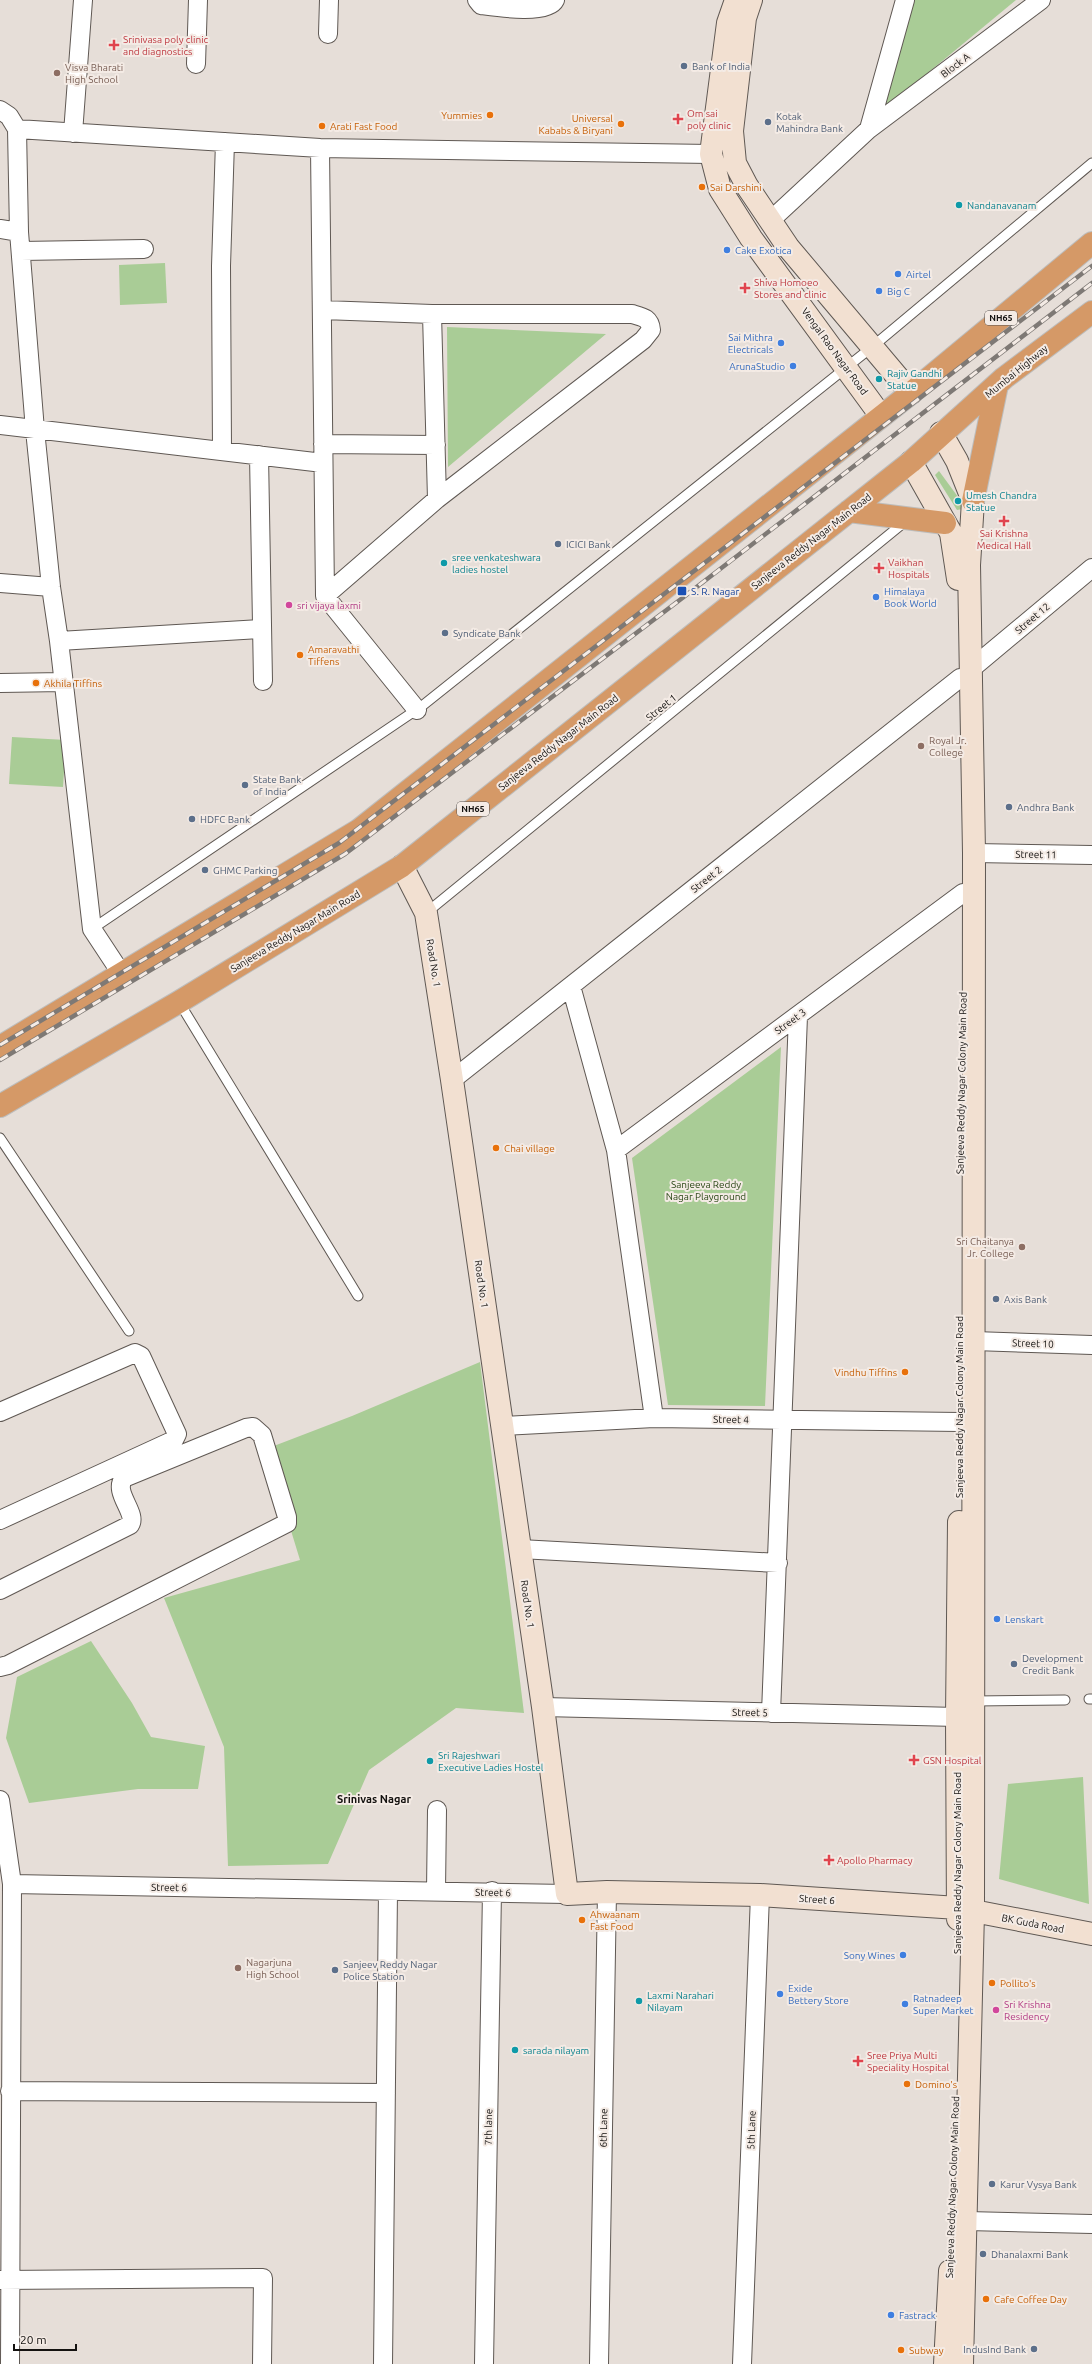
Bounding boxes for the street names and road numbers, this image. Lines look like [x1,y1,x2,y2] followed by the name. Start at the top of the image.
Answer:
[939,51,972,80] street label: Block A
[799,306,870,397] street label: Vengal Rao Nagar Road
[985,311,1017,325] road number: NH65
[983,343,1050,400] street label: Mumbai Highway
[749,491,874,592] street label: Sanjeeva Reddy Nagar Main Road
[1013,601,1052,636] street label: Street 12
[496,692,621,793] street label: Sanjeeva Reddy Nagar Main Road
[644,692,679,723] street label: Street 1
[457,802,489,816] road number: NH65
[1015,849,1057,860] street label: Street 11
[689,864,724,895] street label: Street 2
[229,888,362,975] street label: Sanjeeva Reddy Nagar Main Road
[424,938,443,988] street label: Road No. 1
[954,992,969,1174] street label: Sanjeeva Reddy Nagar Colony Main Road
[773,1006,808,1036] street label: Street 3
[473,1259,490,1309] street label: Road No. 1
[954,1316,965,1498] street label: Sanjeeva Reddy Nagar Colony Main Road
[1012,1337,1054,1350] street label: Street 10
[713,1414,749,1425] street label: Street 4
[519,1579,536,1629] street label: Road No. 1
[732,1707,768,1718] street label: Street 5
[952,1772,963,1954] street label: Sanjeeva Reddy Nagar Colony Main Road
[151,1882,187,1893] street label: Street 6
[475,1887,511,1898] street label: Street 6
[799,1893,836,1906] street label: Street 6
[1001,1912,1065,1935] street label: BK Guda Road
[944,2096,961,2278] street label: Sanjeeva Reddy Nagar Colony Main Road
[598,2108,609,2148] street label: 6th Lane
[483,2109,494,2145] street label: 7th lane
[745,2110,758,2150] street label: 5th Lane

